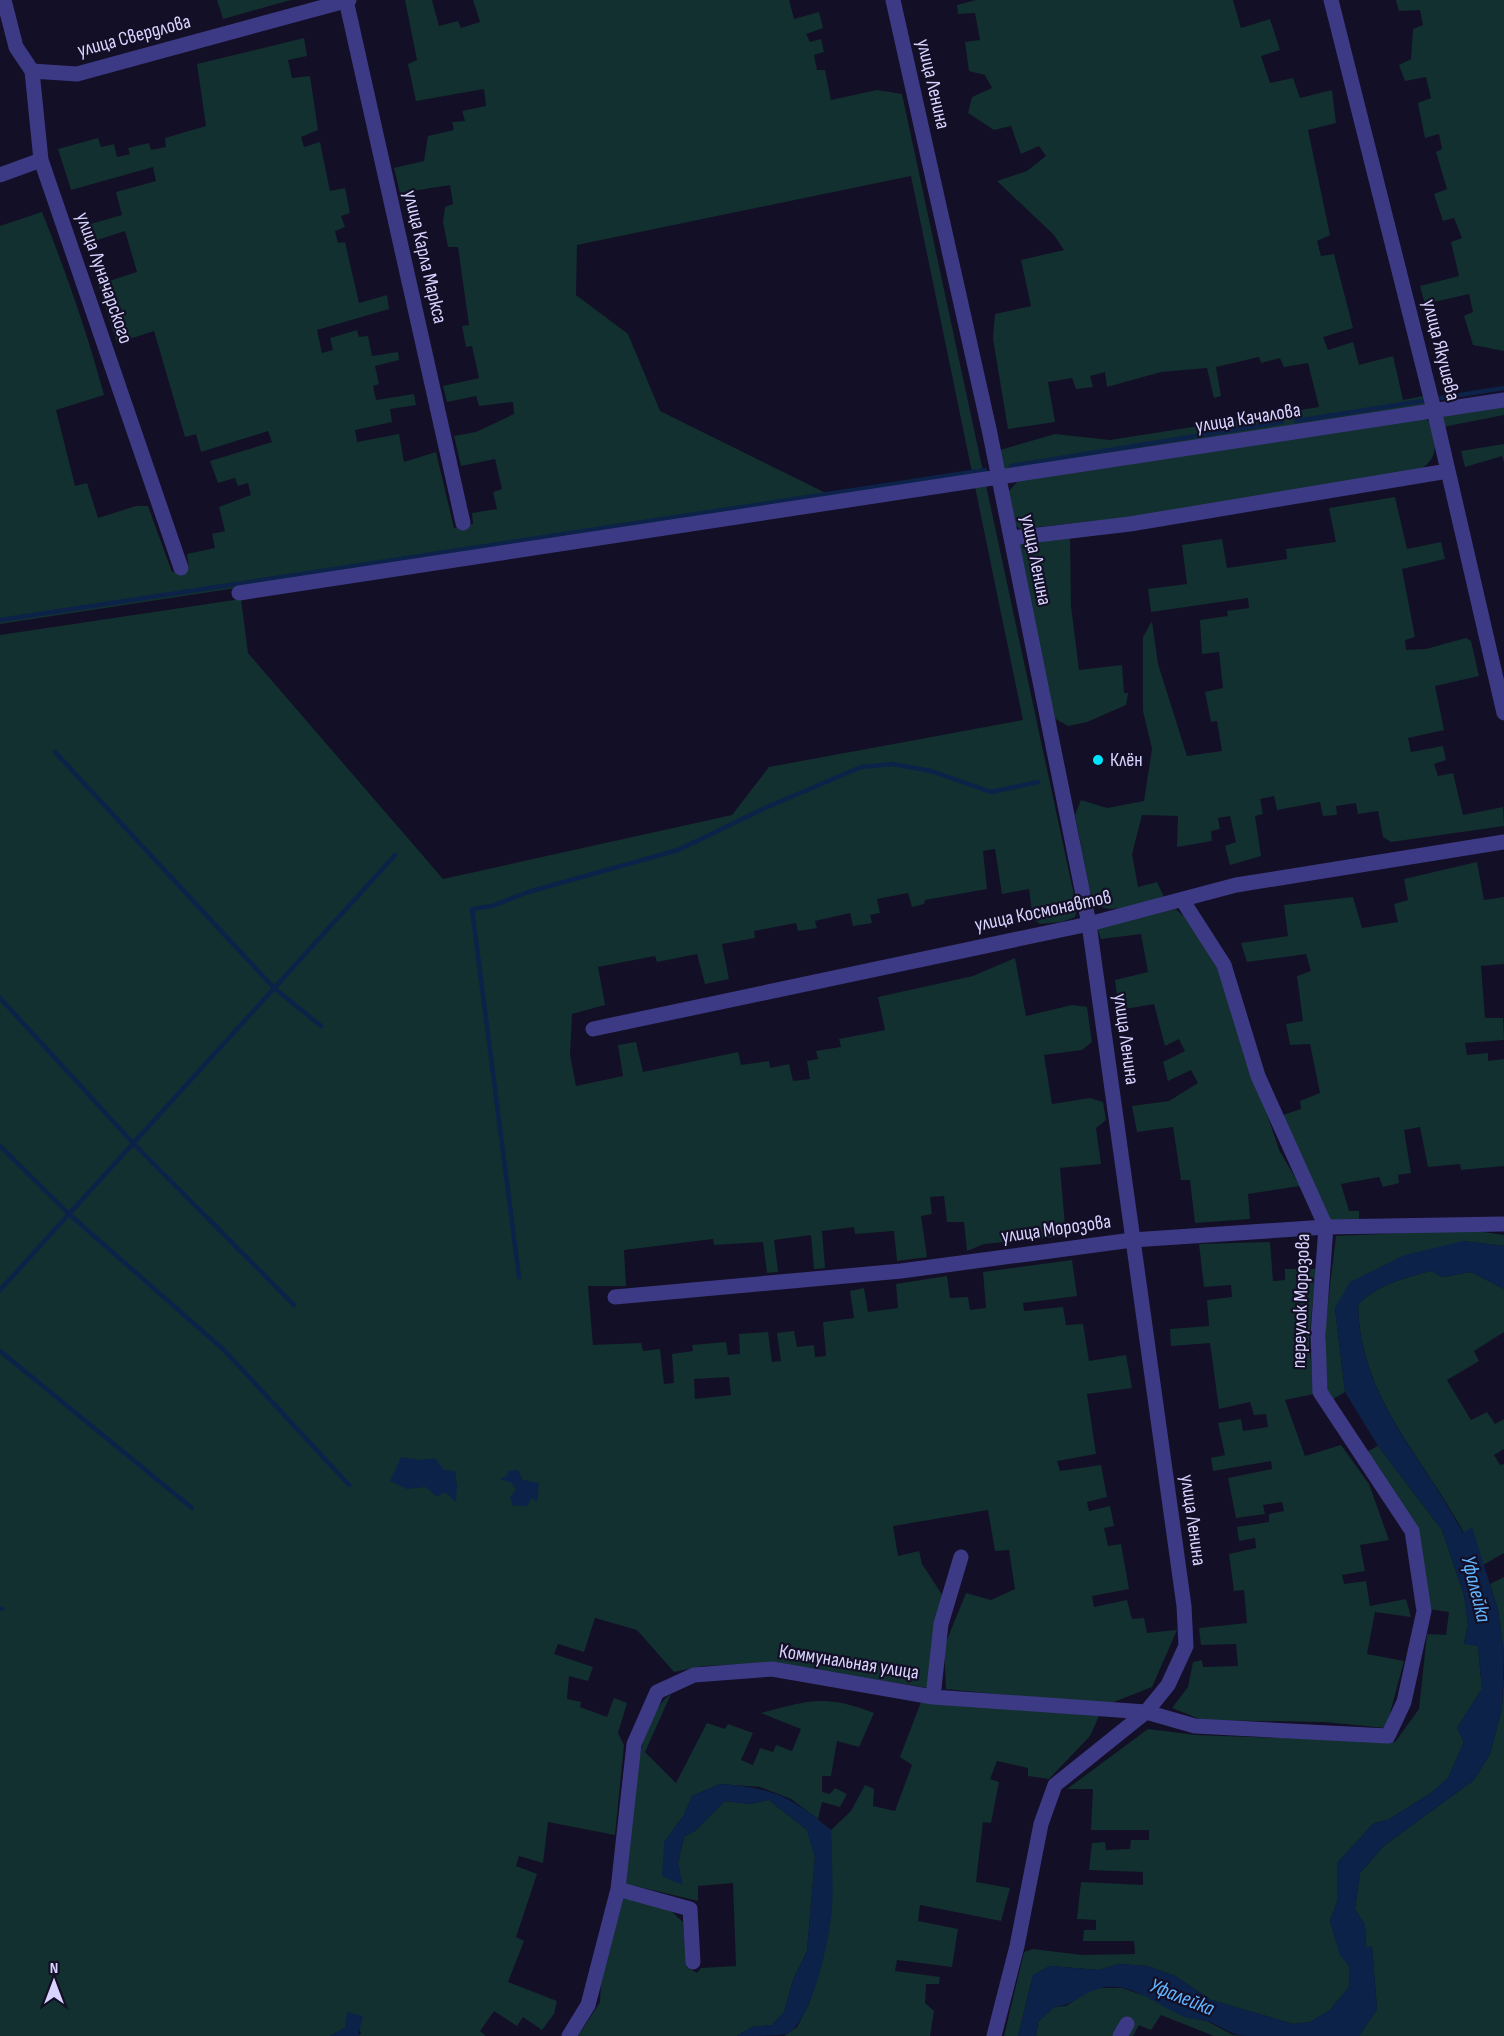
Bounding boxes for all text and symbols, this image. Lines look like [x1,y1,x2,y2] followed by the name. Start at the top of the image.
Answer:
[75,9,193,63] street label: улица Свердлова
[911,37,955,131] street label: улица Ленина
[398,188,452,326] street label: улица Карла Маркса
[70,209,138,347] street label: улица Луначарского
[1417,297,1465,403] street label: улица Якушева
[1194,398,1302,438] street label: улица Качалова
[1015,513,1057,607] street label: улица Ленина
[1110,748,1143,772] place label: Клён
[1091,753,1105,767] marker: Клён
[972,885,1114,937] street label: улица Космонавтов
[1108,992,1144,1086] street label: улица Ленина
[1000,1209,1112,1249] street label: улица Морозова
[1287,1233,1315,1369] street label: переулок Морозова
[1175,1473,1211,1567] street label: улица Ленина
[1456,1553,1496,1625] water label: Уфалейка
[777,1639,921,1685] street label: Коммунальная улица
[24,1952,84,2012] north arrow
[50,1959,58,1978] text: N
[1146,1973,1218,2021] water label: Уфалейка

